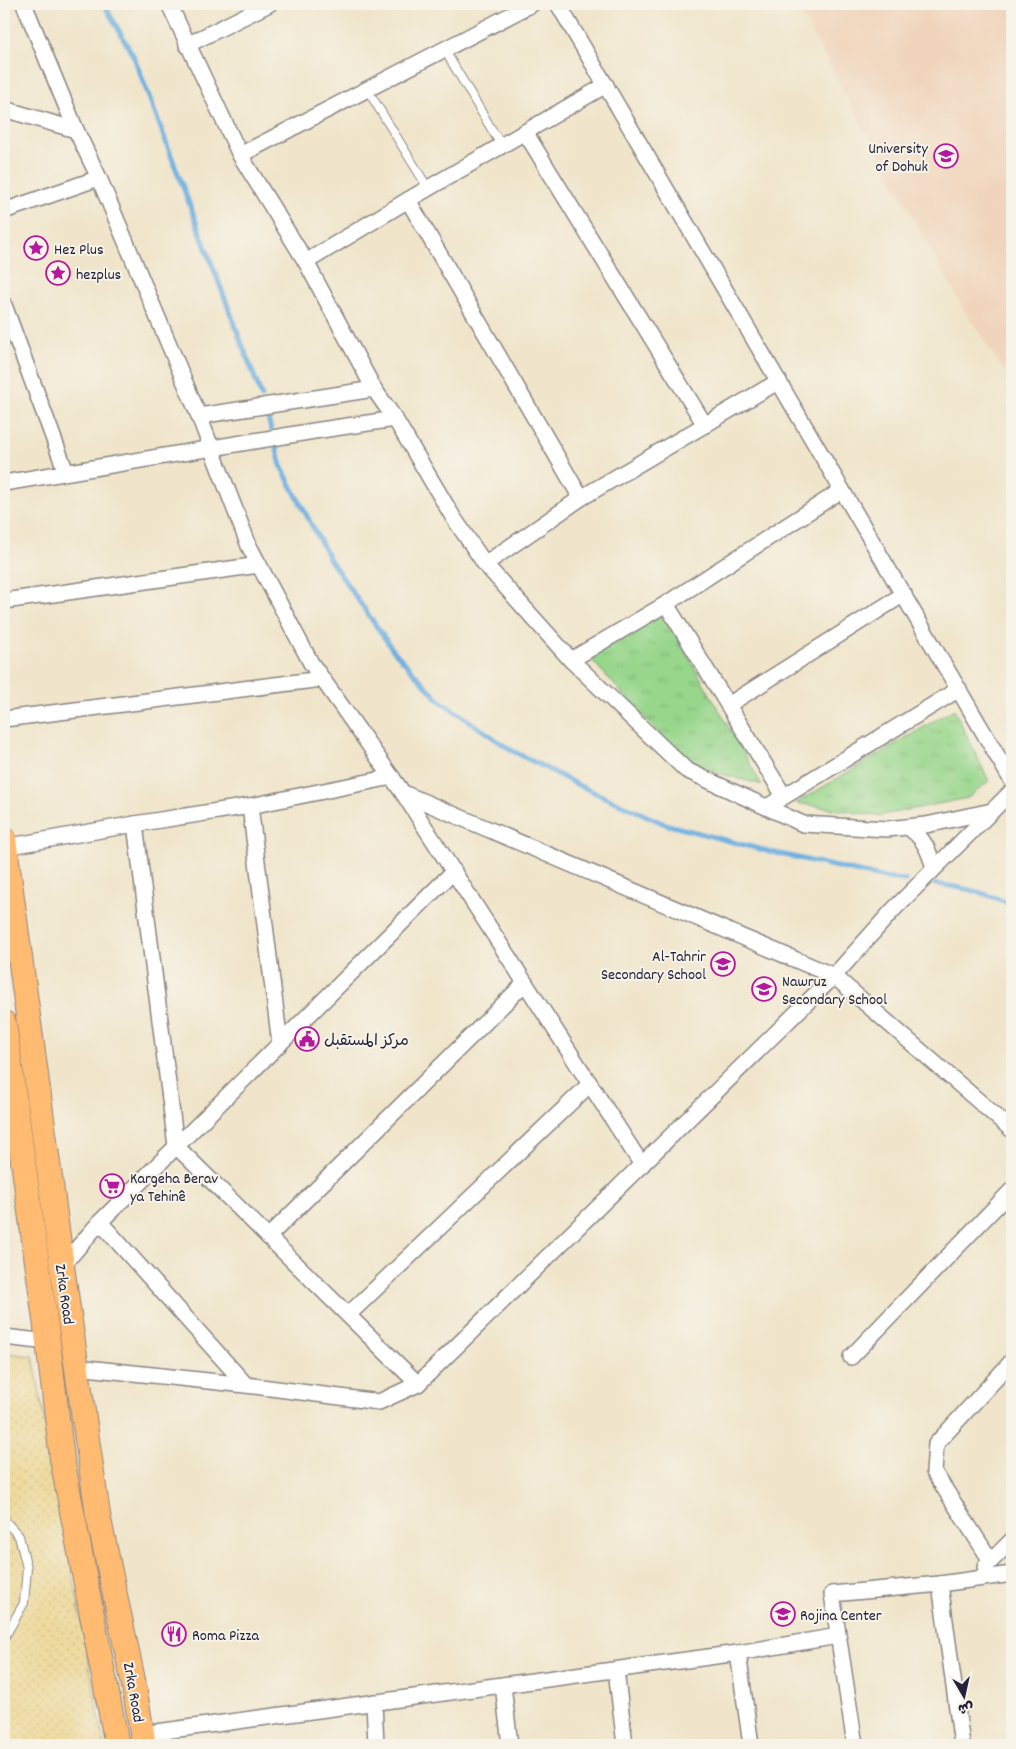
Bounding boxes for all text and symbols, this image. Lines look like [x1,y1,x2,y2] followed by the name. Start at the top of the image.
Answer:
[868,138,929,179] place label: University of Dohuk
[933,143,959,169] school or university icon: University of Dohuk
[23,235,49,261] place icon: Hez Plus
[54,239,104,262] place label: Hez Plus
[45,260,71,286] place icon: hezplus
[76,264,122,287] place label: hezplus
[601,946,706,987] place label: Al-Tahrir Secondary School
[710,951,736,977] school or university icon: Al-Tahrir Secondary School
[782,971,887,1012] place label: Nawruz Secondary School
[751,976,777,1002] school or university icon: Nawruz Secondary School
[294,1026,320,1052] public building icon: مركز المستقبل
[324,1030,409,1053] place label: مركز المستقبل
[130,1168,218,1209] place label: Kargeha Berav ya Tehinê
[99,1173,125,1199] supermarket icon: Kargeha Berav ya Tehinê
[48,1263,79,1326] street label: Zrka Road
[770,1601,796,1627] school or university icon: Rojina Center
[800,1605,882,1628] place label: Rojina Center
[161,1621,187,1647] restaurant icon: Roma Pizza
[192,1625,259,1648] place label: Roma Pizza
[116,1661,149,1724] street label: Zrka Road
[938,1672,988,1722] north arrow
[957,1696,975,1718] text: ش

